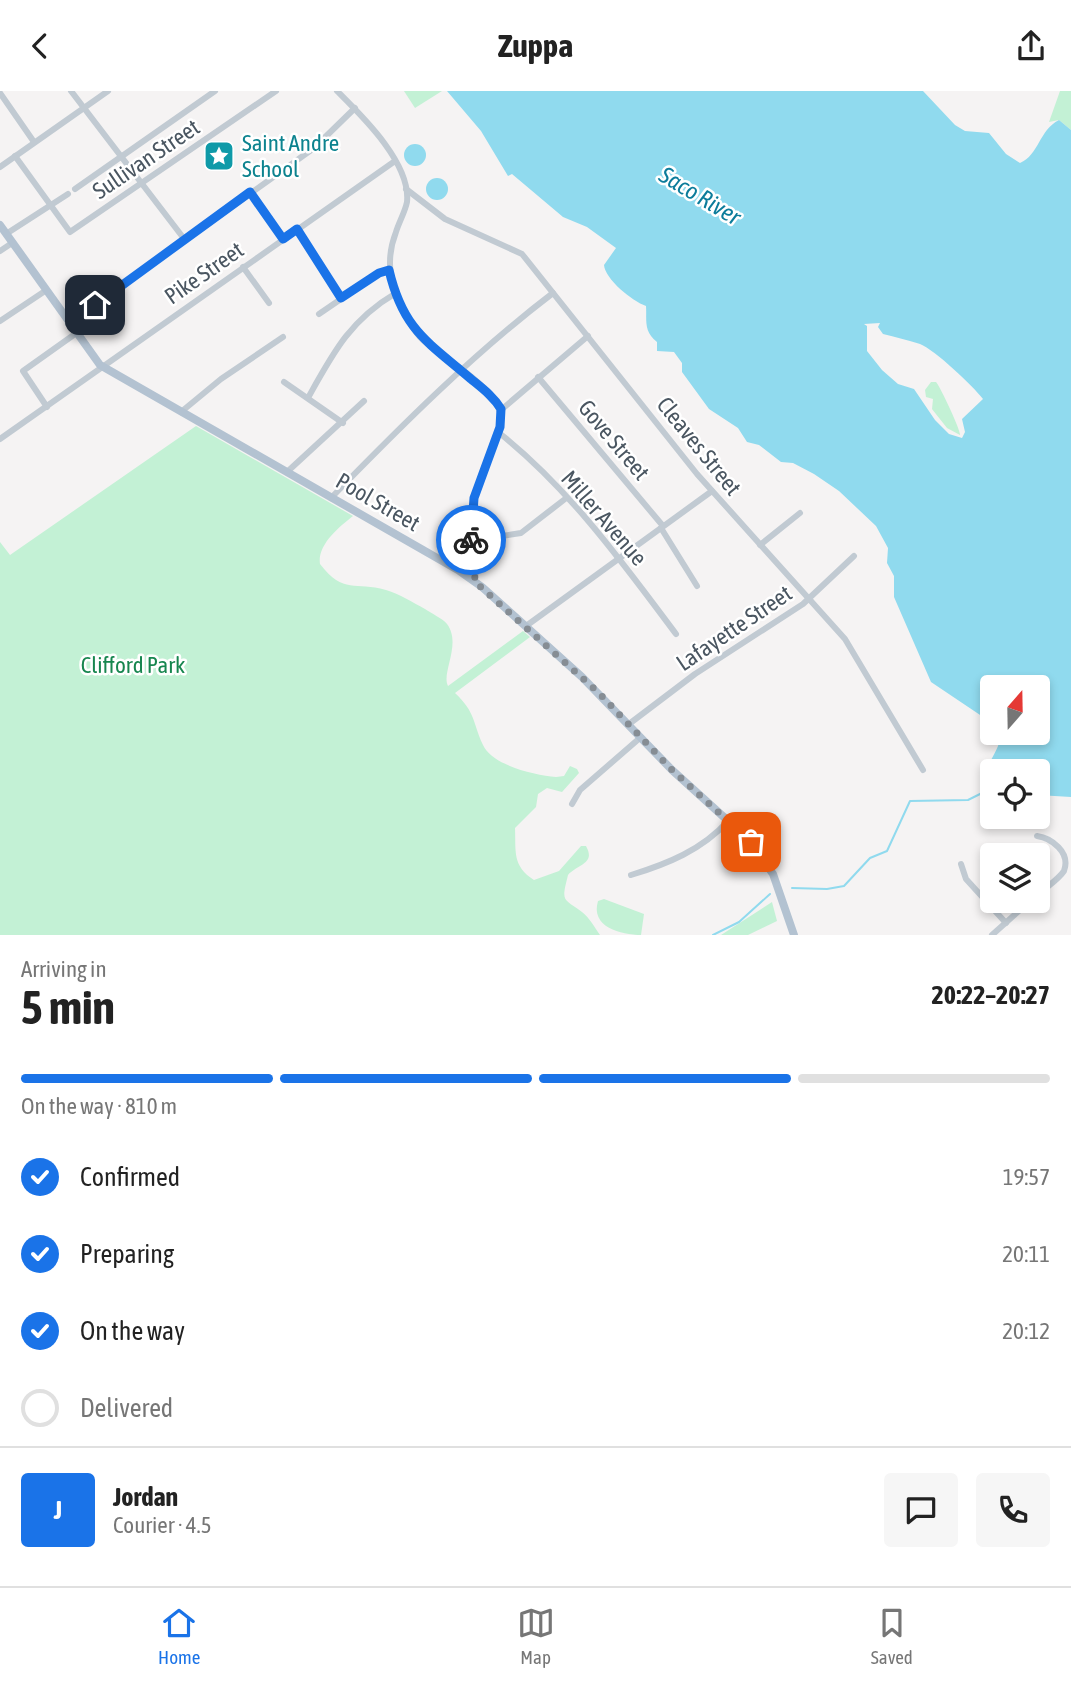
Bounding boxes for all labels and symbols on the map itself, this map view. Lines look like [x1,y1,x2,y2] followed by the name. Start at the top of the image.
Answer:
[88,114,204,204] street label: Sullivan Street
[242,130,339,182] place label: Saint Andre School
[202,139,236,173] place icon: Saint Andre School
[654,160,746,231] water label: Saco River
[160,237,248,309] street label: Pike Street
[65,275,125,335] pin
[652,392,746,500] street label: Cleaves Street
[573,395,655,485] street label: Gove Street
[556,465,652,571] street label: Miller Avenue
[332,468,424,536] street label: Pool Street
[436,505,506,575] courier
[671,580,797,676] street label: Lafayette Street
[81,652,185,678] park label: Clifford Park
[980,675,1050,745] north arrow
[721,812,781,872] pin

